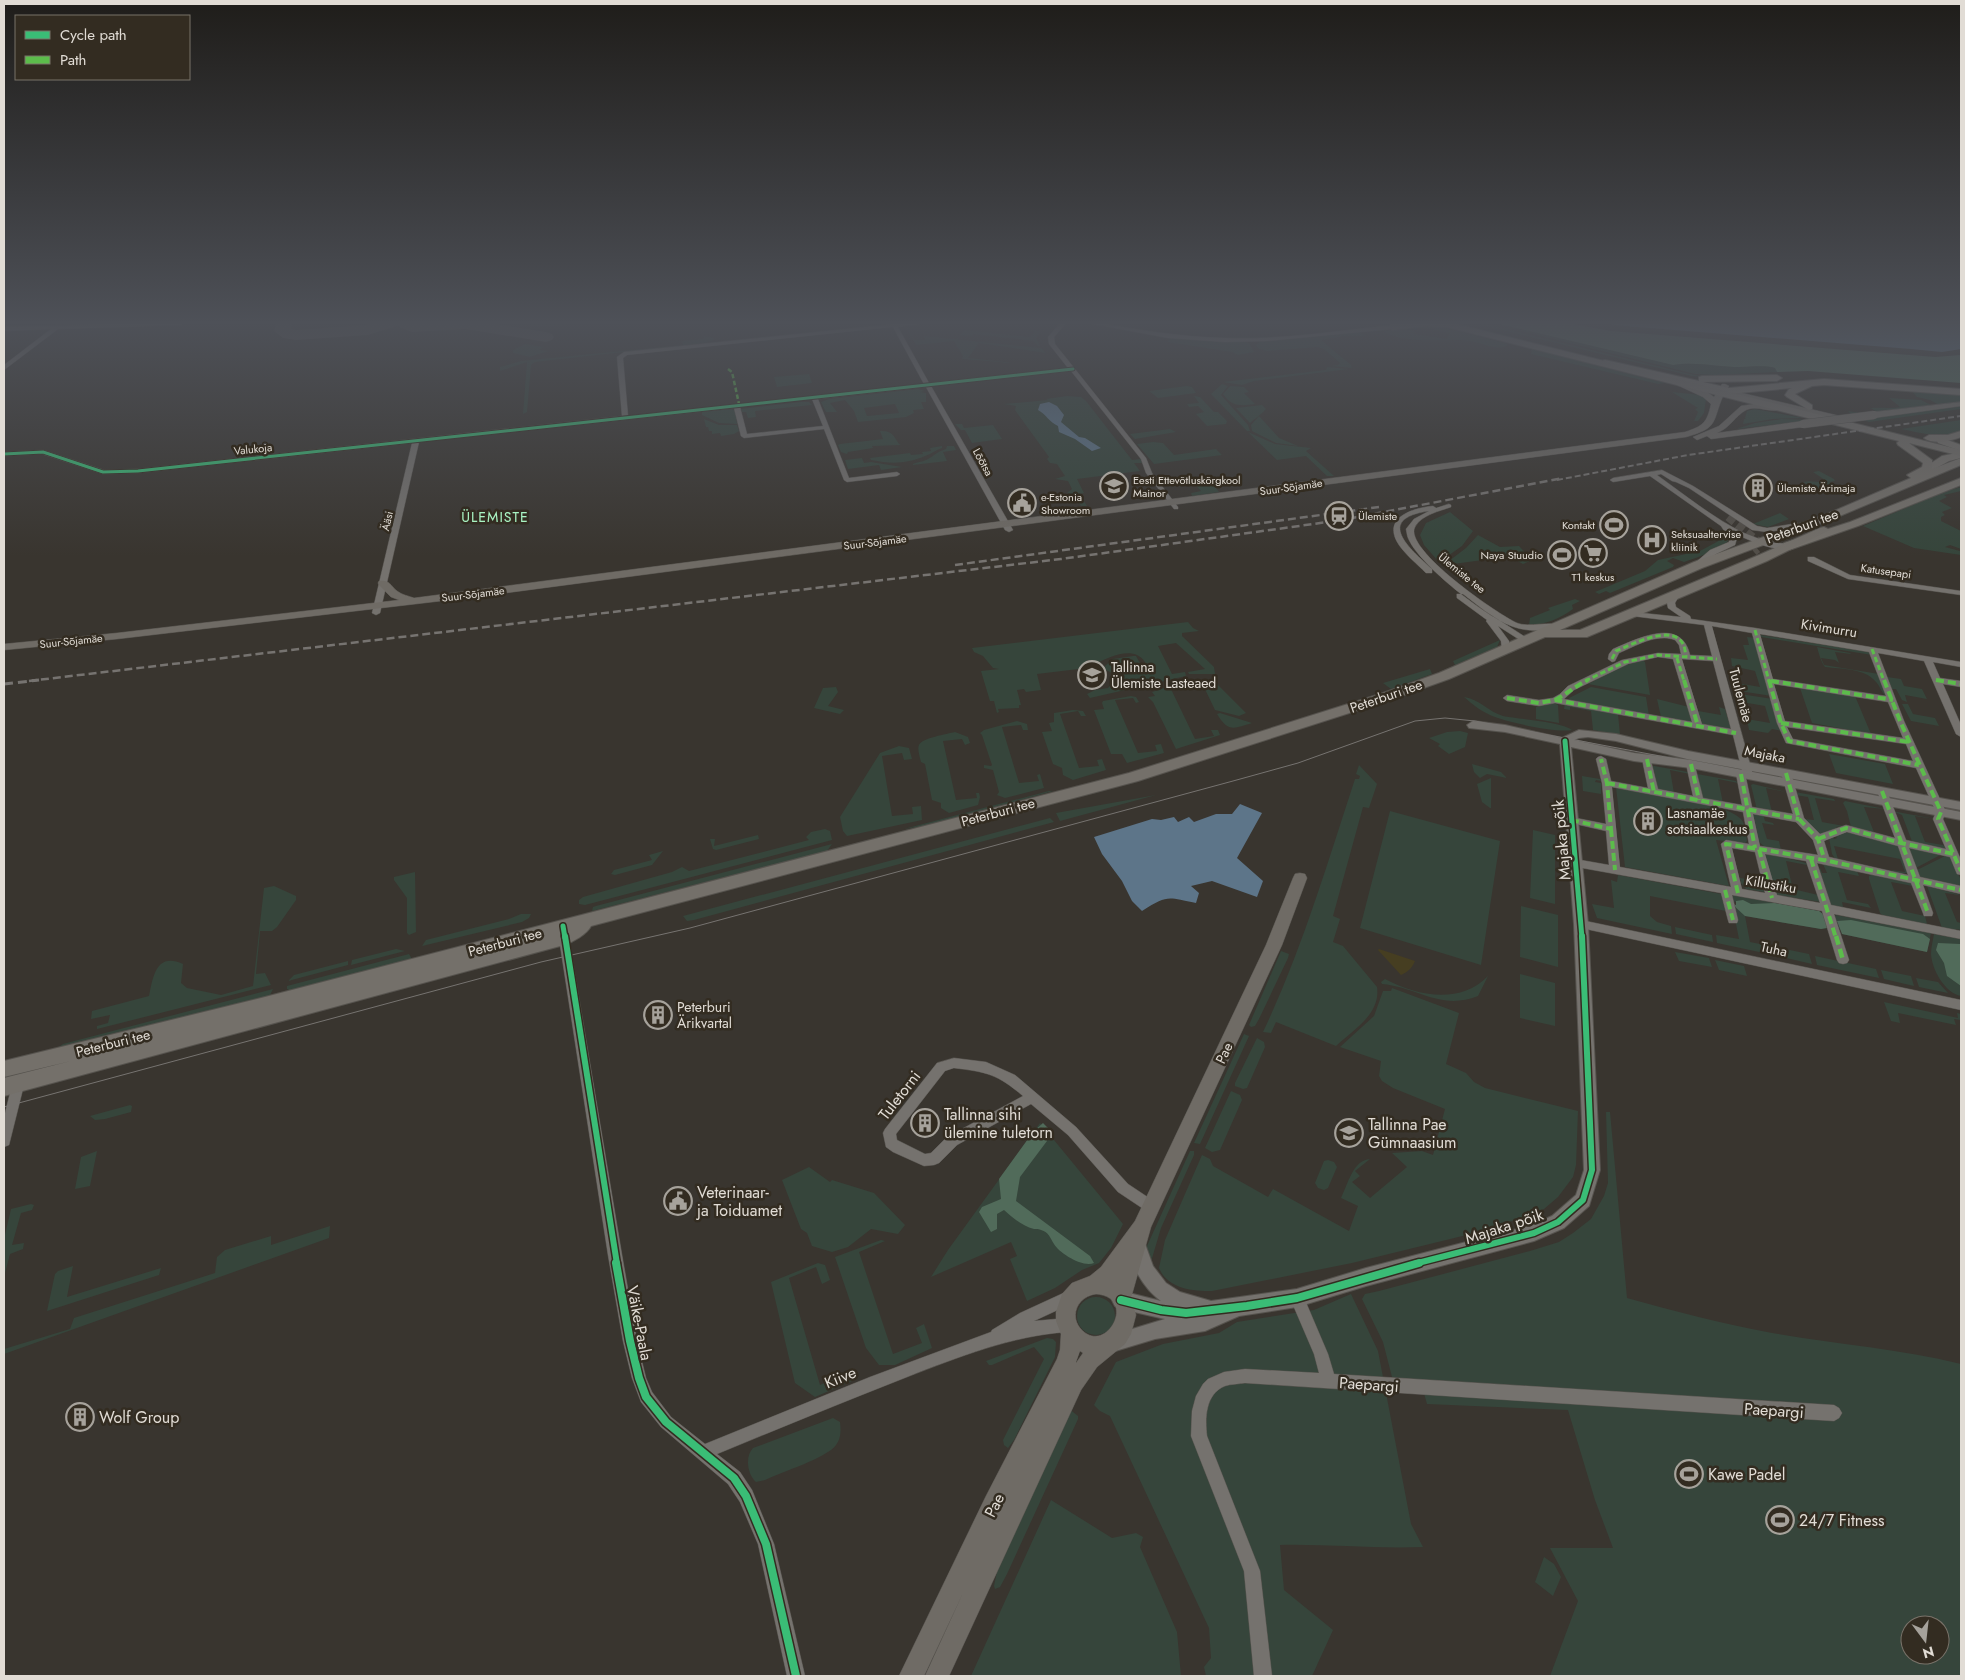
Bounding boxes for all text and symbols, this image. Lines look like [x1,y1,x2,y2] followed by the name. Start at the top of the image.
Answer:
[15,15,190,80] legend
[60,24,127,46] text: Cycle path
[60,49,86,71] text: Path
[233,439,273,459] street label: Valukoja
[969,445,997,479] street label: Lõõtsa
[1099,471,1129,501] school or university icon: Eesti Ettevõtluskõrgkool Mainor
[1133,472,1241,501] place label: Eesti Ettevõtluskõrgkool Mainor
[1743,473,1773,503] building icon: Ülemiste Ärimaja
[1259,475,1324,499] street label: Suur-Sõjamäe
[1777,480,1855,496] place label: Ülemiste Ärimaja
[1007,488,1037,518] public building icon: e-Estonia Showroom
[1041,489,1090,518] place label: e-Estonia Showroom
[1324,501,1354,531] station icon: Ülemiste
[1763,504,1841,548] street label: Peterburi tee
[461,507,529,527] district label: ÜLEMISTE
[1358,508,1398,524] place label: Ülemiste
[377,509,397,532] street label: Ääsi
[1599,510,1629,540] sports icon: Kontakt
[1562,517,1595,533] place label: Kontakt
[1637,525,1667,555] hospital icon: Seksuaaltervise kliinik
[1671,526,1741,555] place label: Seksuaaltervise kliinik
[843,530,908,554] street label: Suur-Sõjamäe
[1578,538,1608,568] supermarket icon: T1 keskus
[1547,540,1577,570] sports icon: Naya Stuudio
[1480,547,1543,563] place label: Naya Stuudio
[1435,549,1489,597] street label: Ülemiste tee
[1860,560,1912,582] street label: Katusepapi
[1571,569,1615,585] place label: T1 keskus
[441,582,506,606] street label: Suur-Sõjamäe
[1799,614,1859,642] street label: Kivimurru
[39,630,104,652] street label: Suur-Sõjamäe
[1111,657,1216,693] place label: Tallinna Ülemiste Lasteaed
[1077,660,1107,690] school or university icon: Tallinna Ülemiste Lasteaed
[1724,666,1758,724] street label: Tuulemäe
[1347,674,1425,718] street label: Peterburi tee
[1743,740,1787,768] street label: Majaka
[959,793,1037,831] street label: Peterburi tee
[1546,798,1576,881] street label: Majaka põik
[1667,803,1748,839] place label: Lasnamäe sotsiaalkeskus
[1633,806,1663,836] building icon: Lasnamäe sotsiaalkeskus
[1744,870,1798,898] street label: Killustiku
[466,923,544,961] street label: Peterburi tee
[1759,936,1789,962] street label: Tuha
[677,997,732,1033] place label: Peterburi Ärikvartal
[643,1000,673,1030] building icon: Peterburi Ärikvartal
[74,1024,152,1062] street label: Peterburi tee
[1210,1039,1238,1067] street label: Pae
[873,1066,926,1125] street label: Tuletorni
[944,1103,1053,1144] place label: Tallinna sihi ülemine tuletorn
[910,1108,940,1138] building icon: Tallinna sihi ülemine tuletorn
[1368,1113,1457,1154] place label: Tallinna Pae Gümnaasium
[1334,1118,1364,1148] school or university icon: Tallinna Pae Gümnaasium
[696,1181,782,1222] place label: Veterinaar- ja Toiduamet
[663,1186,693,1216] public building icon: Veterinaar- ja Toiduamet
[1462,1203,1547,1250] street label: Majaka põik
[621,1284,658,1363] street label: Väike-Paala
[821,1361,860,1394] street label: Kiive
[1338,1371,1399,1398] street label: Paepargi
[1743,1397,1804,1424] street label: Paepargi
[65,1402,95,1432] building icon: Wolf Group
[99,1406,179,1429] place label: Wolf Group
[1674,1459,1704,1489] sports icon: Kawe Padel
[1708,1463,1785,1486] place label: Kawe Padel
[979,1489,1010,1521] street label: Pae
[1765,1505,1795,1535] sports icon: 24/7 Fitness
[1799,1509,1884,1532] place label: 24/7 Fitness
[1900,1615,1950,1665] north arrow
[1920,1641,1936,1664] text: N

